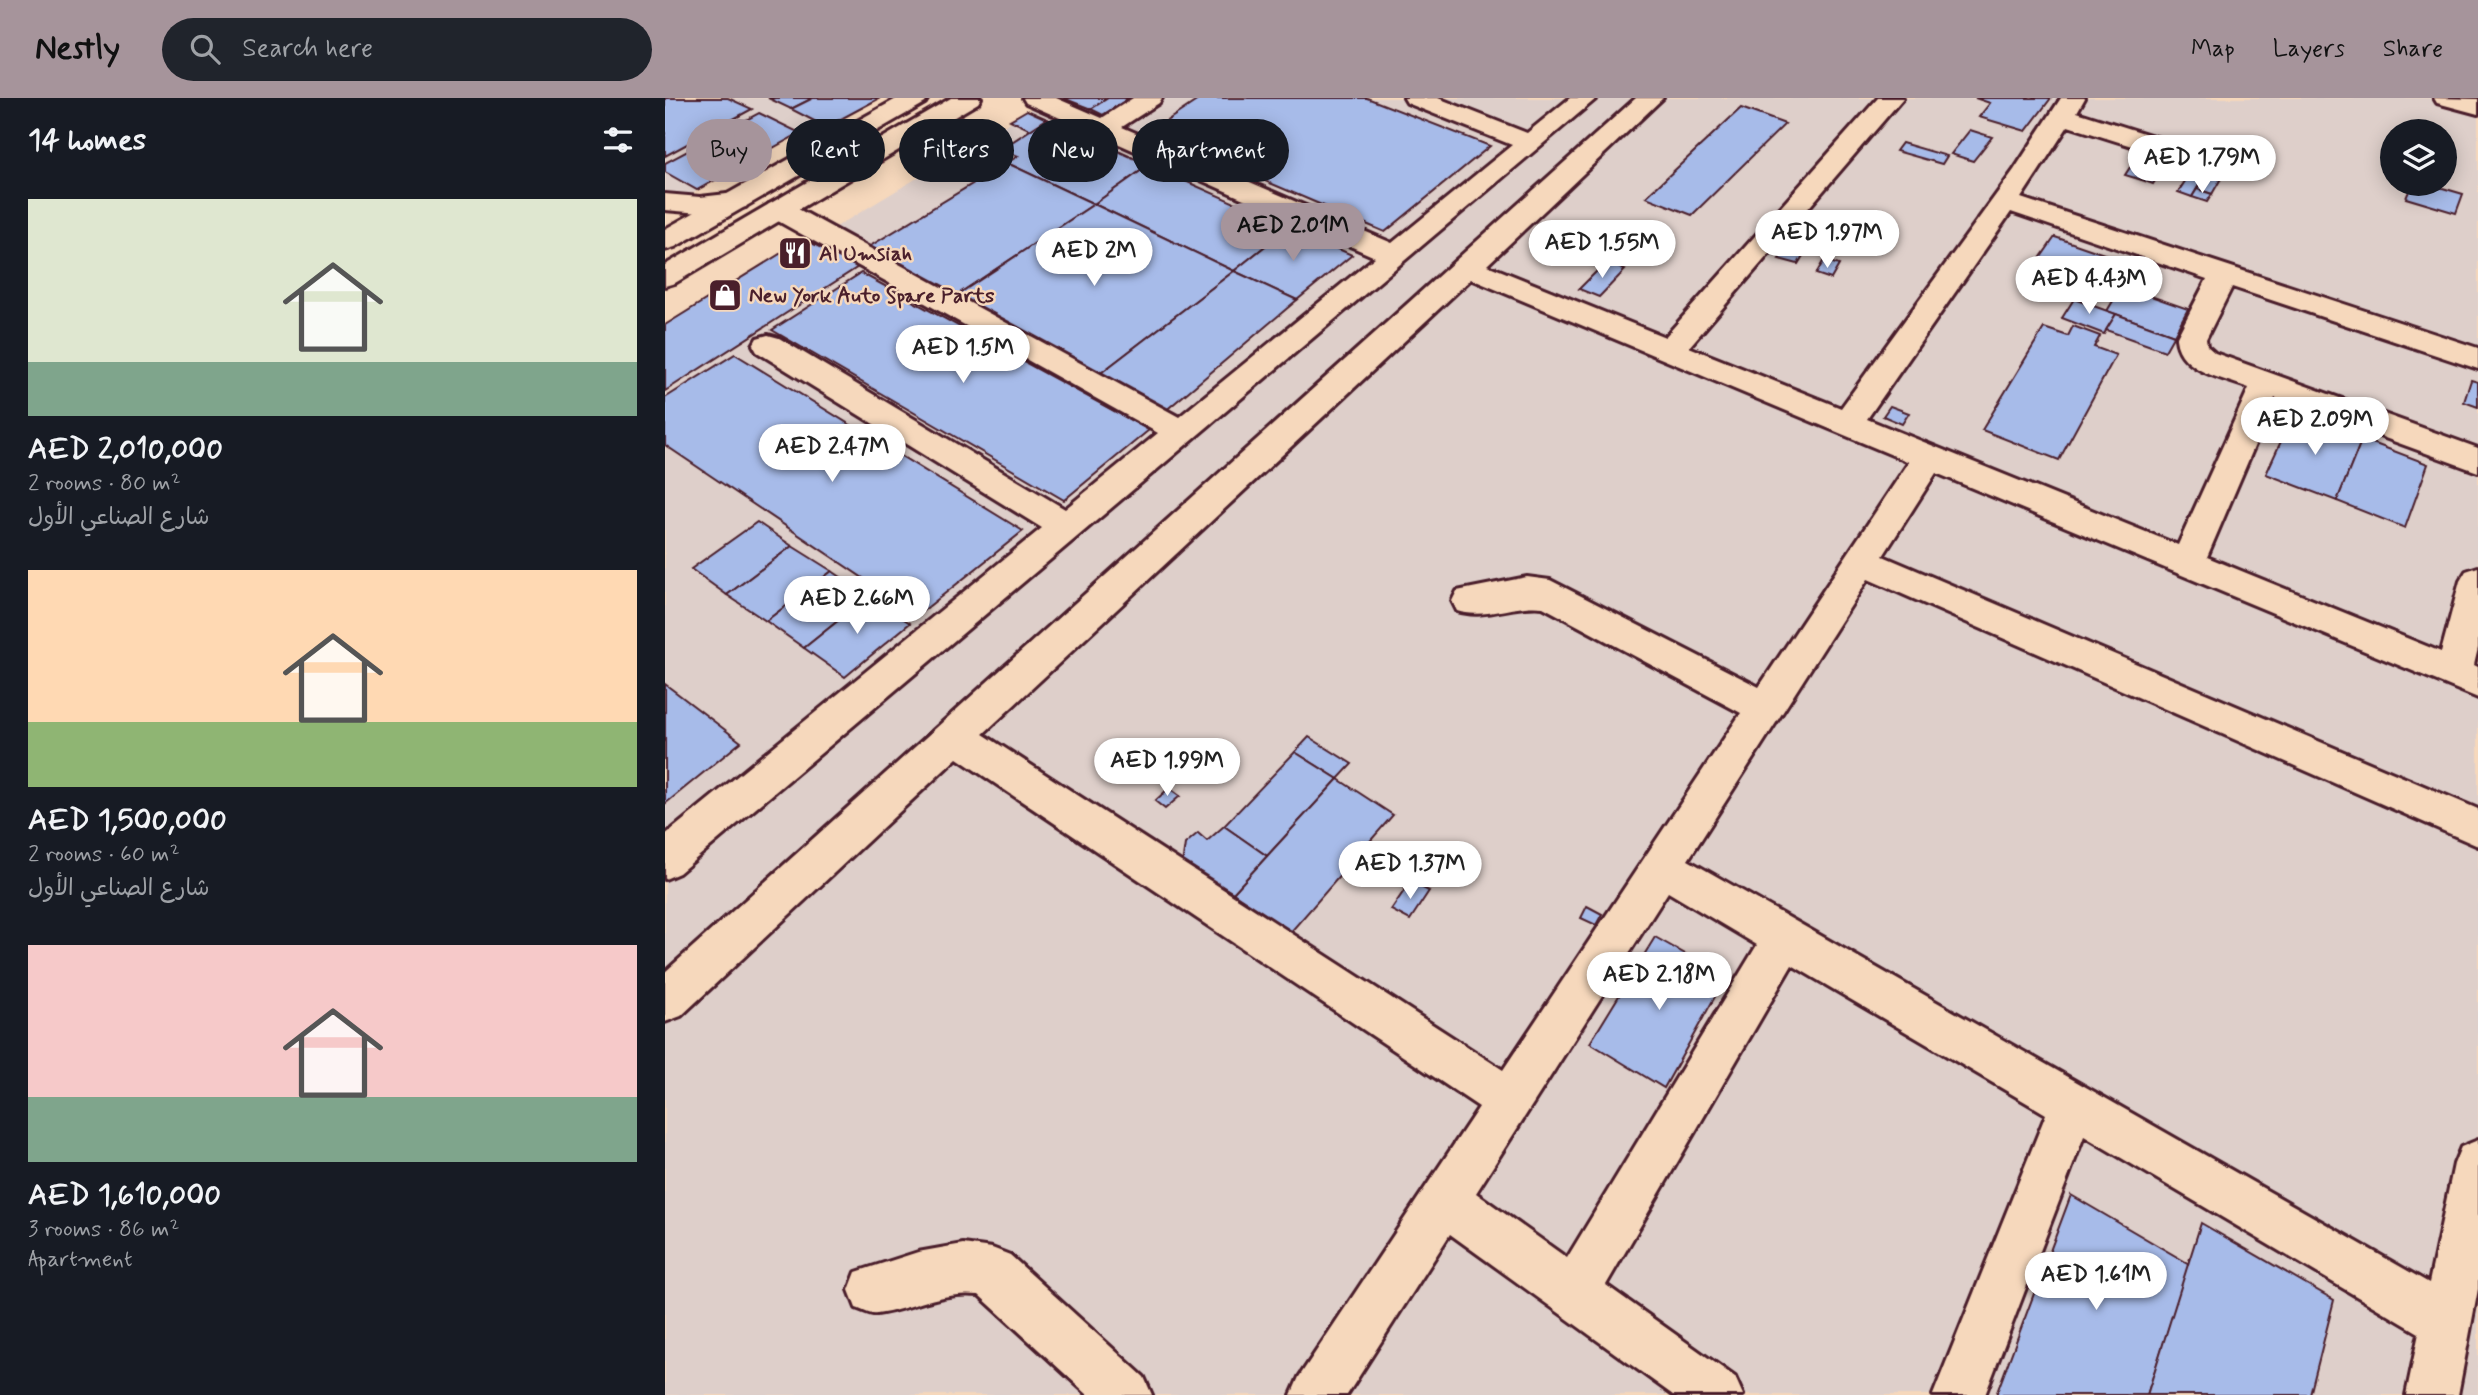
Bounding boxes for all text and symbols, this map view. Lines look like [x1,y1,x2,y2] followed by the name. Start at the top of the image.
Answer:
[162,18,652,81] search box
[35,27,120,71] text: Nestly
[186,30,224,68] icon: search
[242,32,373,66] text: Search here
[2191,34,2235,65] text: Map
[2273,34,2345,65] text: Layers
[2383,34,2443,65] text: Share
[686,119,772,182] chip: Buy
[786,119,885,182] chip: Rent
[899,119,1014,182] chip: Filters
[1028,119,1118,182] chip: New
[1132,119,1289,182] chip: Apartment
[2380,119,2457,196] map controls
[2380,119,2457,196] button: layers
[28,121,146,160] text: 14 homes
[599,121,637,159] icon: filters
[2122,136,2282,195] pin: AED 1.79M
[2144,143,2260,173] text: AED 1.79M
[1213,204,1373,263] pin: AED 2.01M
[1237,211,1349,241] text: AED 2.01M
[1747,211,1907,270] pin: AED 1.97M
[1771,218,1883,248] text: AED 1.97M
[1522,220,1682,280] pin: AED 1.55M
[1037,228,1151,288] pin: AED 2M
[1545,228,1659,258] text: AED 1.55M
[776,234,814,272] restaurant icon: Al Umsiah
[1052,236,1136,266] text: AED 2M
[819,240,912,268] place label: Al Umsiah
[270,244,396,370] icon: home
[2009,256,2169,316] pin: AED 4.43M
[2032,264,2146,294] text: AED 4.43M
[706,276,744,314] shop icon: New York Auto Spare Parts
[749,282,995,310] place label: New York Auto Spare Parts
[891,326,1035,385] pin: AED 1.5M
[912,333,1014,363] text: AED 1.5M
[2235,398,2395,457] pin: AED 2.09M
[2257,405,2373,435] text: AED 2.09M
[752,424,912,484] pin: AED 2.47M
[28,430,223,469] text: AED 2,010,000
[775,432,889,462] text: AED 2.47M
[28,469,181,499] text: 2 rooms · 80 m²
[28,503,209,533] text: شارع الصناعي الأول
[777,576,937,636] pin: AED 2.66M
[800,584,914,614] text: AED 2.66M
[270,615,396,741] icon: home
[1087,738,1247,798] pin: AED 1.99M
[1110,746,1224,776] text: AED 1.99M
[28,801,227,840] text: AED 1,500,000
[28,840,180,870] text: 2 rooms · 60 m²
[1330,842,1490,901] pin: AED 1.37M
[1355,849,1465,879] text: AED 1.37M
[28,874,209,904] text: شارع الصناعي الأول
[1579,953,1739,1012] pin: AED 2.18M
[1603,960,1715,990] text: AED 2.18M
[270,990,396,1116] icon: home
[28,1176,221,1215] text: AED 1,610,000
[28,1215,179,1245] text: 3 rooms · 86 m²
[28,1245,133,1275] text: Apartment
[2016,1252,2176,1312] pin: AED 1.61M
[2041,1260,2151,1290] text: AED 1.61M

